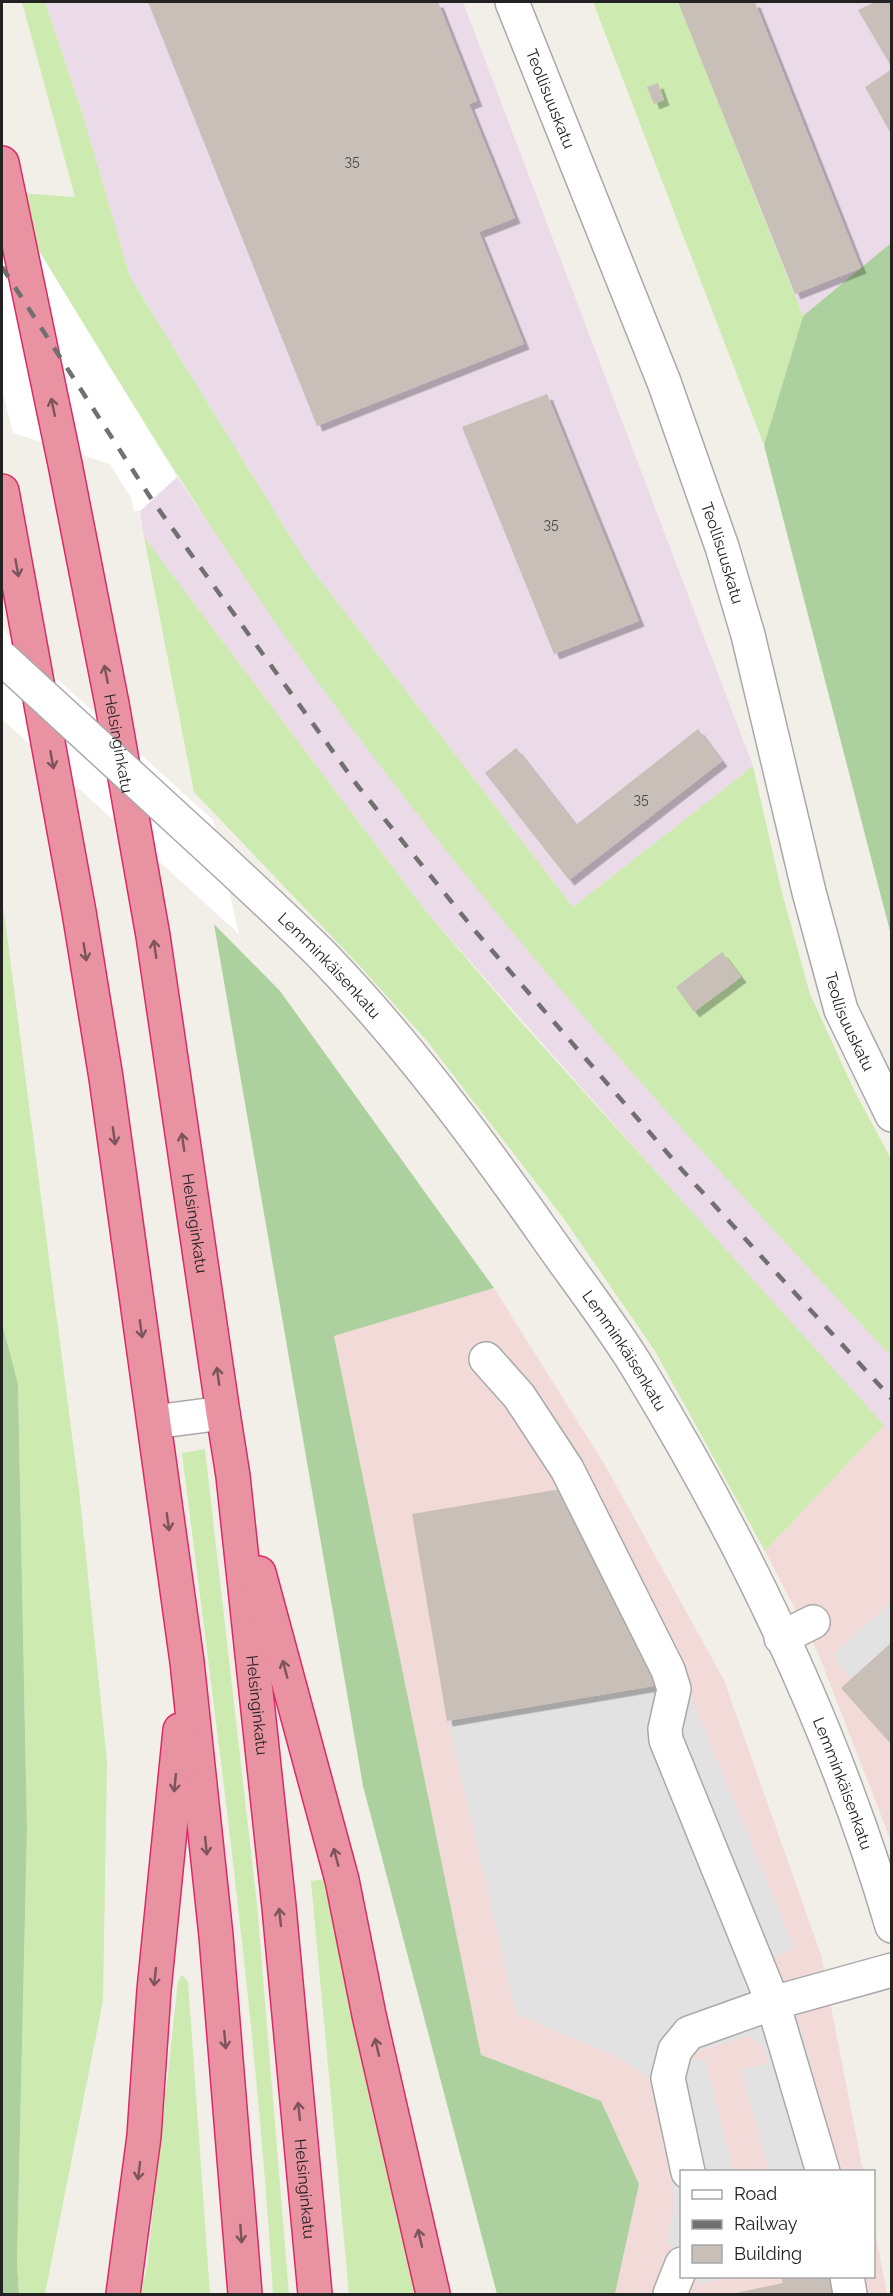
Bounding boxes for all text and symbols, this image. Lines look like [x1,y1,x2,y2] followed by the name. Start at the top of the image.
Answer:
[522,46,579,151] street label: Teollisuuskatu
[344,153,360,169] house number: 35
[47,398,58,417] one-way arrow
[697,500,748,606] street label: Teollisuuskatu
[543,516,559,532] house number: 35
[12,558,23,578] one-way arrow
[100,665,111,684] one-way arrow
[101,692,137,795] street label: Helsinginkatu
[46,750,57,770] one-way arrow
[633,791,649,807] house number: 35
[274,908,385,1022] street label: Lemminkäisenkatu
[149,939,160,959] one-way arrow
[80,942,91,962] one-way arrow
[822,970,879,1074] street label: Teollisuuskatu
[108,1126,119,1145] one-way arrow
[178,1132,189,1152] one-way arrow
[178,1172,212,1274] street label: Helsinginkatu
[579,1286,671,1414] street label: Lemminkäisenkatu
[135,1319,146,1339] one-way arrow
[212,1367,223,1387] one-way arrow
[162,1512,173,1532] one-way arrow
[243,1654,272,1756] street label: Helsinginkatu
[279,1659,290,1678] one-way arrow
[809,1714,877,1852] street label: Lemminkäisenkatu
[169,1773,180,1793] one-way arrow
[201,1835,212,1855] one-way arrow
[330,1848,341,1867] one-way arrow
[274,1907,285,1927] one-way arrow
[149,1967,160,1987] one-way arrow
[220,2029,231,2049] one-way arrow
[370,2038,382,2057] one-way arrow
[293,2101,304,2121] one-way arrow
[291,2138,319,2240] street label: Helsinginkatu
[134,2161,145,2181] one-way arrow
[680,2170,875,2278] legend
[734,2183,777,2204] text: Road
[734,2213,798,2234] text: Railway
[235,2224,246,2244] one-way arrow
[413,2228,425,2247] one-way arrow
[734,2243,802,2264] text: Building

